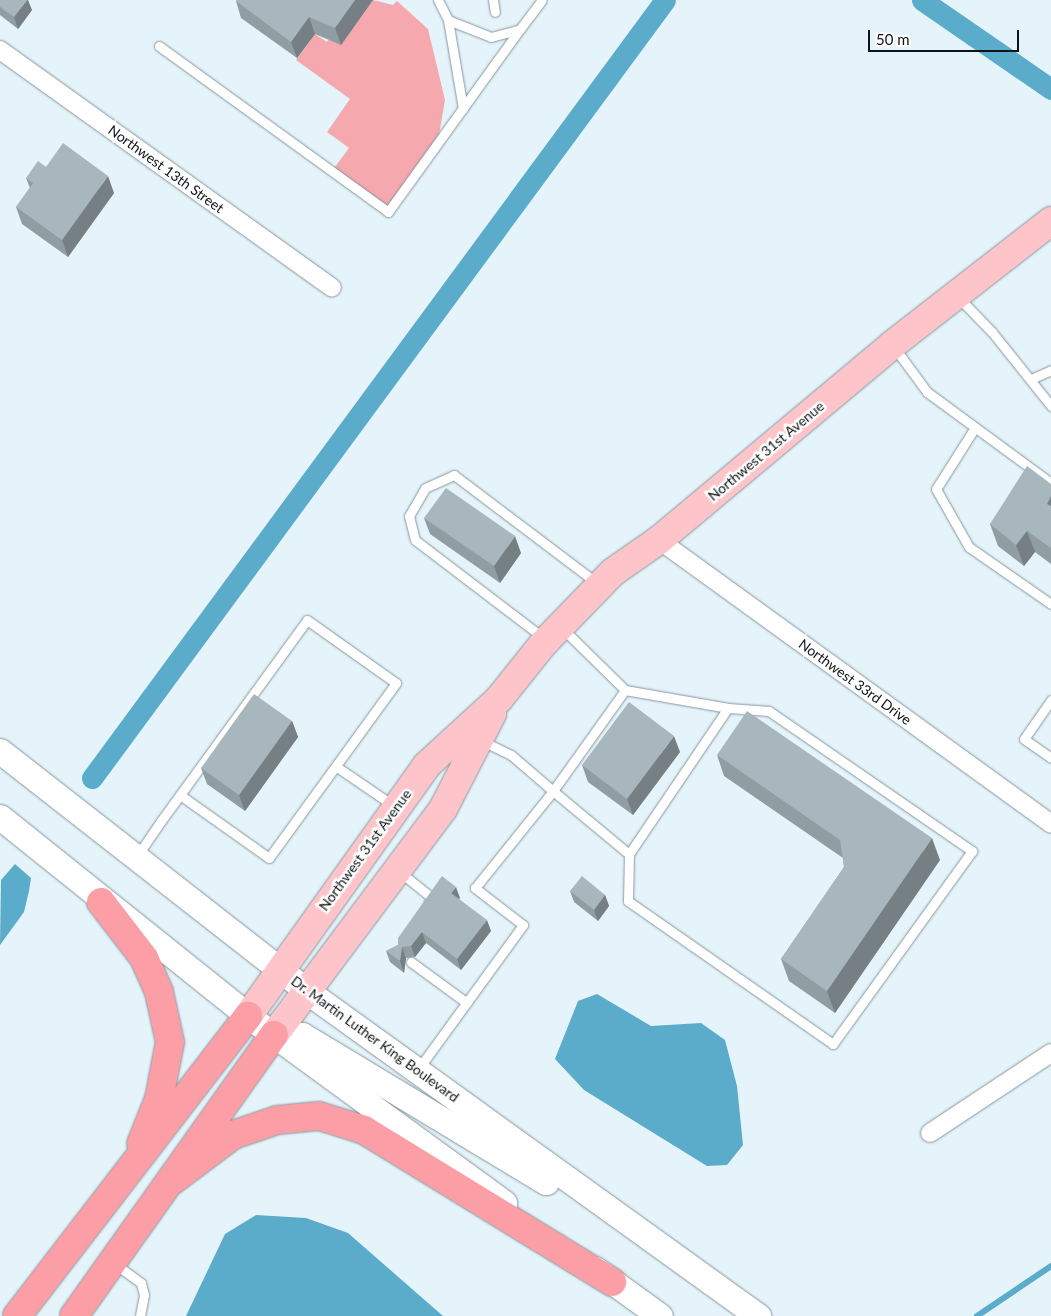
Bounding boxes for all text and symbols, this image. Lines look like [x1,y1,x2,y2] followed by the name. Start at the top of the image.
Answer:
[871,20,1022,52] scale bar
[876,30,910,48] text: 50 m
[105,121,227,217] street label: Northwest 13th Street
[704,397,828,505] street label: Northwest 31st Avenue
[795,635,915,729] street label: Northwest 33rd Drive
[315,786,415,914] street label: Northwest 31st Avenue
[288,972,462,1106] street label: Dr. Martin Luther King Boulevard

